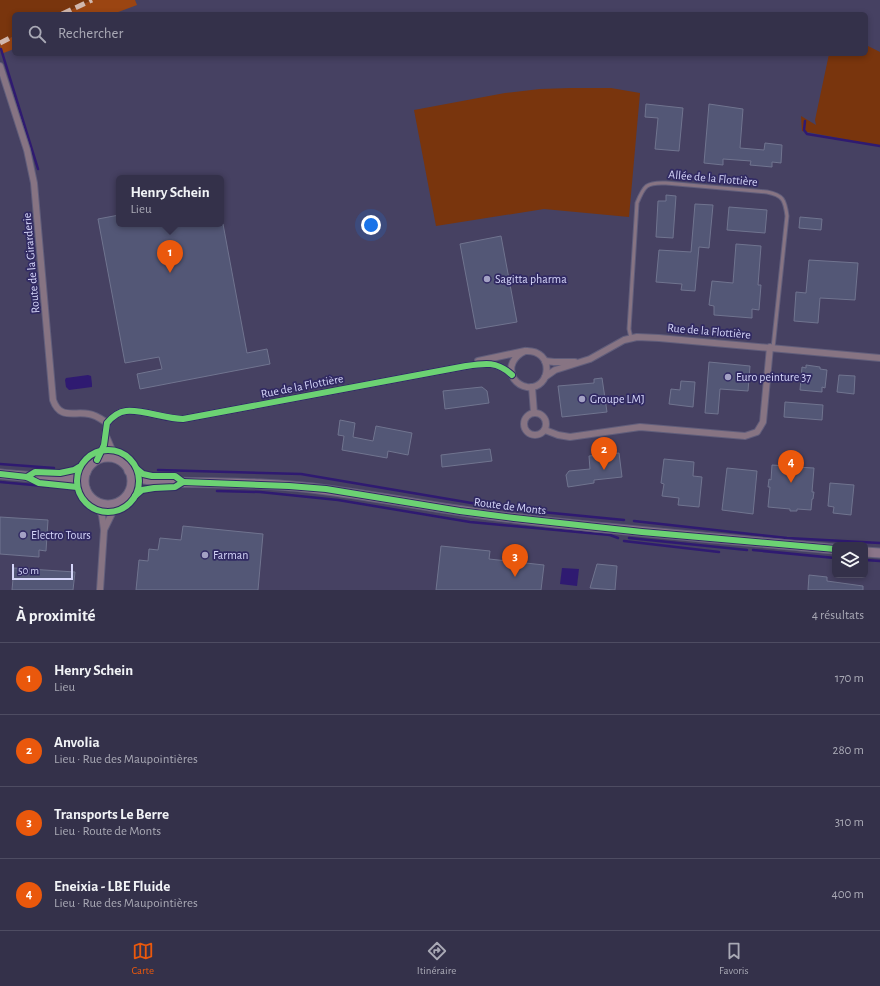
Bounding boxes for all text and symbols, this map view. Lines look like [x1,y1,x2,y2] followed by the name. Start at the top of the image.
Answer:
[12,12,868,56] search box
[26,23,48,45] icon: search
[58,26,123,41] text: Rechercher
[668,168,758,188] street label: Allée de la Flottière
[116,175,224,227] popup
[130,185,210,200] text: Henry Schein
[130,203,152,216] text: Lieu
[21,212,41,314] street label: Route de la Girarderie
[361,215,381,235] your location
[157,240,183,273] pin: 1
[495,273,567,285] place label: Sagitta pharma
[482,274,492,284] marker: Sagitta pharma
[667,321,751,341] street label: Rue de la Flottière
[736,371,811,383] place label: Euro peinture 37
[260,372,344,400] street label: Rue de la Flottière
[723,372,733,382] marker: Euro peinture 37
[590,393,645,405] place label: Groupe LMJ
[577,394,587,404] marker: Groupe LMJ
[591,437,617,470] pin: 2
[778,450,804,483] pin: 4
[473,496,547,516] street label: Route de Monts
[31,529,91,541] place label: Electro Tours
[18,530,28,540] marker: Electro Tours
[832,542,868,578] map controls
[832,542,868,578] button: layers
[502,544,528,577] pin: 3
[213,549,248,561] place label: Farman
[200,550,210,560] marker: Farman
[12,562,73,581] scale bar
[18,565,39,576] text: 50 m
[16,607,96,624] text: À proximité
[812,609,864,622] text: 4 résultats
[54,663,133,678] text: Henry Schein
[27,672,31,685] text: 1
[835,672,864,685] text: 170 m
[54,681,75,694] text: Lieu
[54,735,100,750] text: Anvolia
[26,744,32,757] text: 2
[833,744,864,757] text: 280 m
[54,753,198,766] text: Lieu · Rue des Maupointières
[54,807,169,822] text: Transports Le Berre
[26,816,32,829] text: 3
[835,816,864,829] text: 310 m
[54,825,161,838] text: Lieu · Route de Monts
[54,879,170,894] text: Eneixia - LBE Fluide
[26,888,32,901] text: 4
[831,888,864,901] text: 400 m
[54,897,198,910] text: Lieu · Rue des Maupointières
[131,940,154,977] tab: Carte
[417,940,456,977] tab: Itinéraire
[719,940,749,977] tab: Favoris

